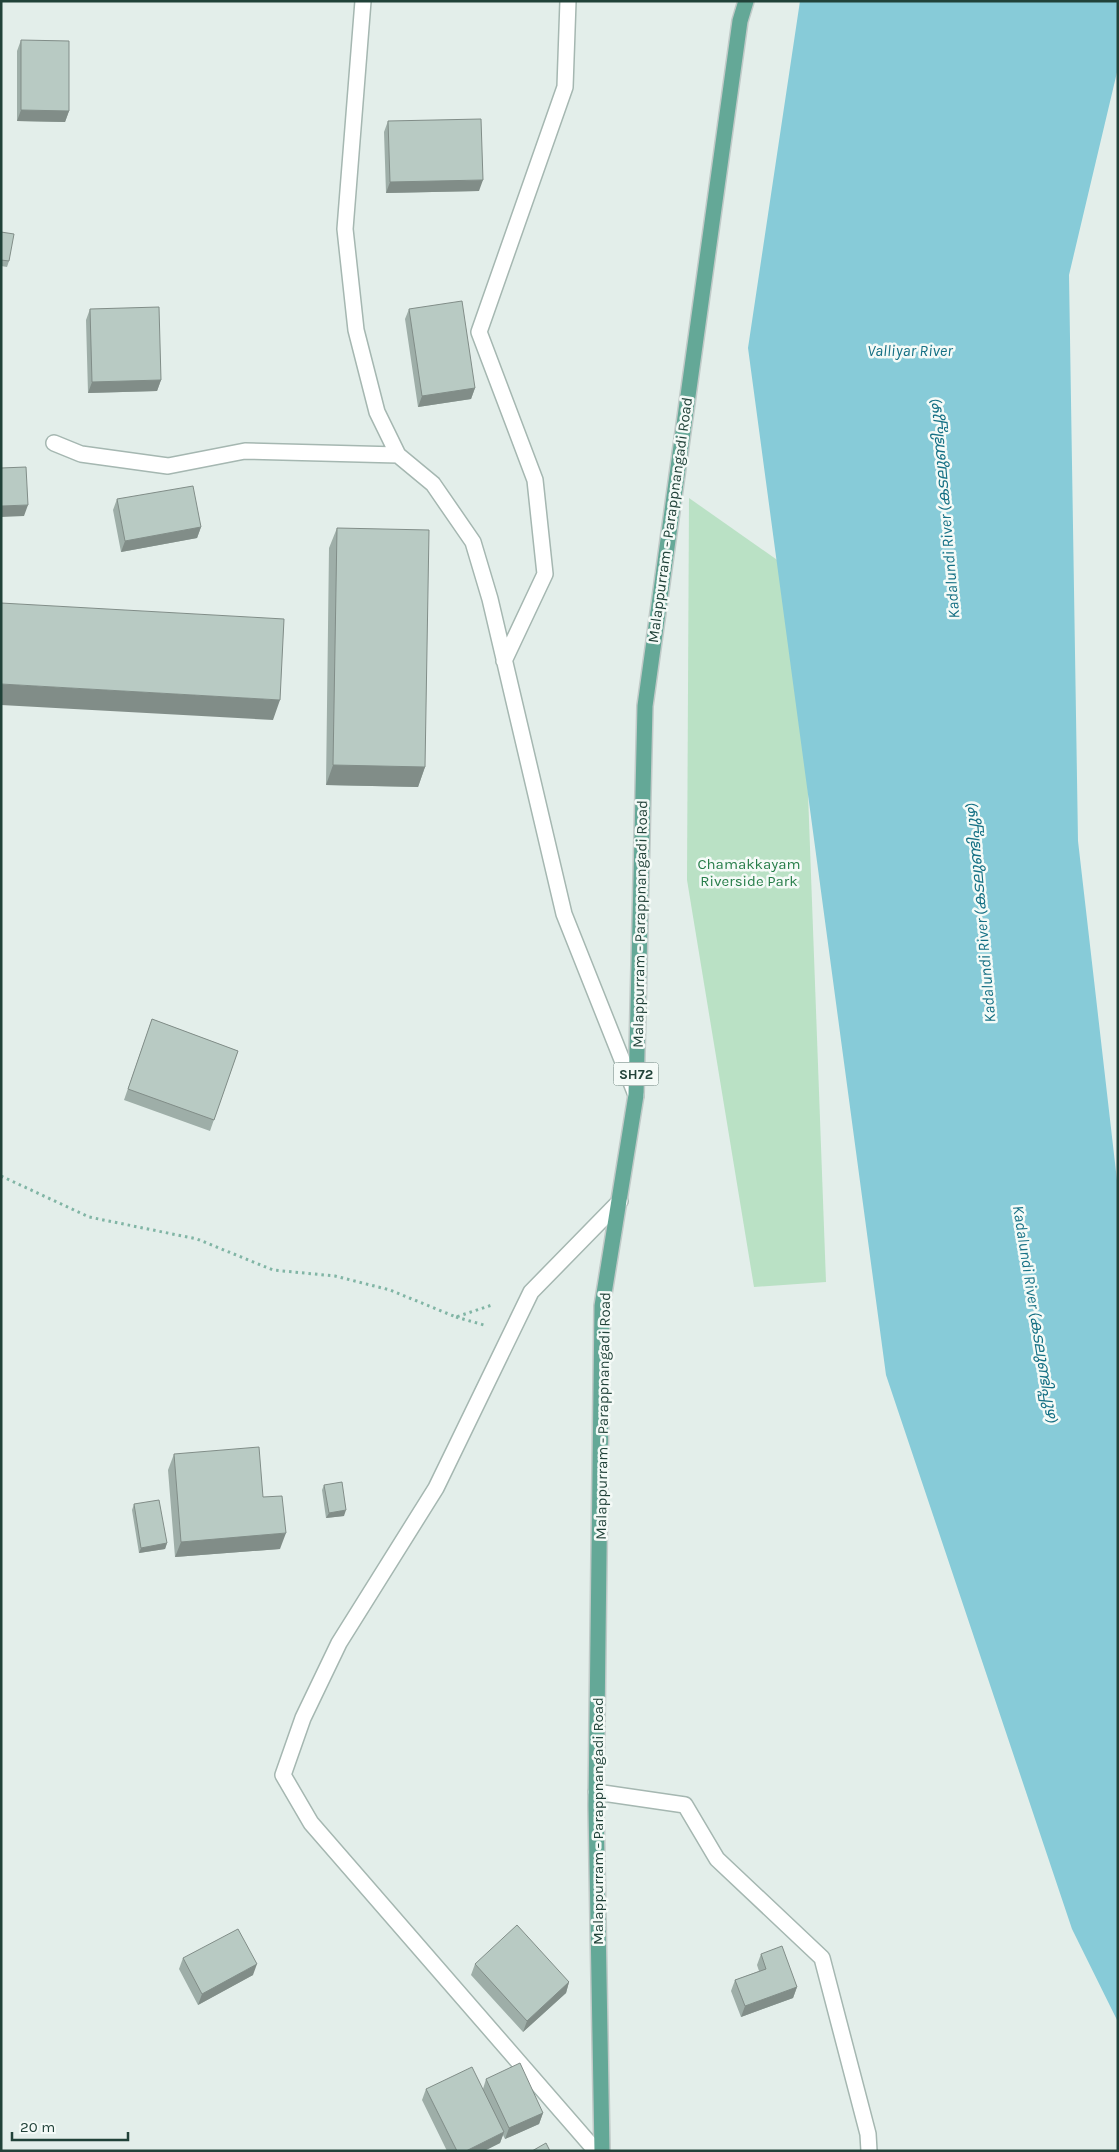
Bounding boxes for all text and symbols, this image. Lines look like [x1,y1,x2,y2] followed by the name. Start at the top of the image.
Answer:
[867,341,953,360] water label: Valliyar River
[644,396,696,644] street label: Malappurram - Parappnangadi Road
[925,398,966,620] water label: Kadalundi River (കടലുണ്ടിപ്പുഴ)
[629,800,651,1048] street label: Malappurram - Parappnangadi Road
[961,802,1002,1024] water label: Kadalundi River (കടലുണ്ടിപ്പുഴ)
[697,855,801,890] park label: Chamakkayam Riverside Park
[614,1062,658,1086] road number: SH72
[1007,1204,1062,1425] water label: Kadalundi River (കടലുണ്ടിപ്പുഴ)
[592,1292,614,1540] street label: Malappurram - Parappnangadi Road
[589,1697,607,1945] street label: Malappurram - Parappnangadi Road
[12,2110,129,2142] scale bar
[20,2118,55,2136] text: 20 m

